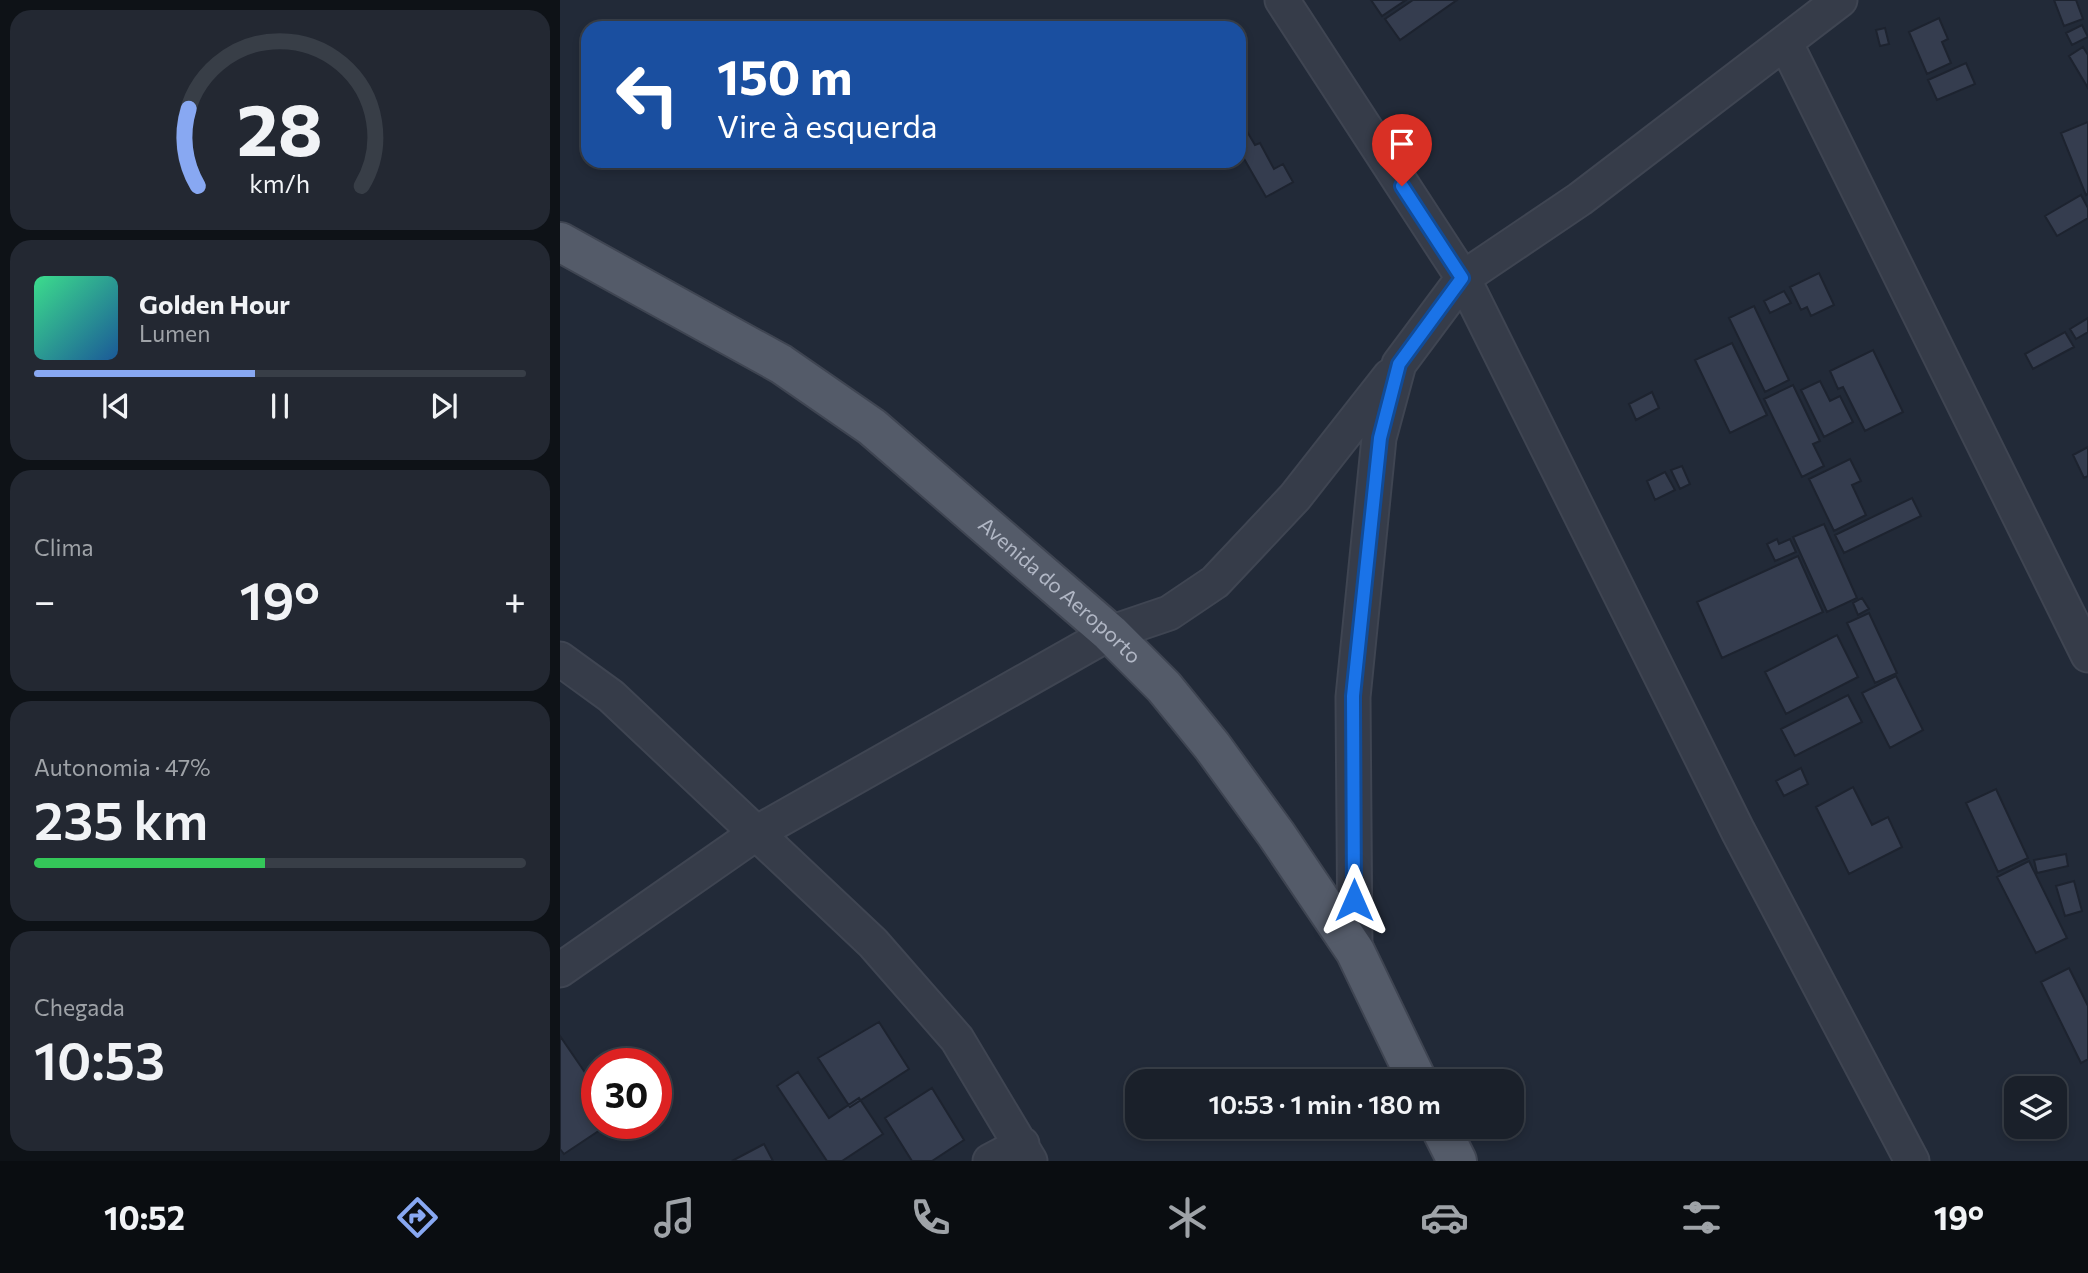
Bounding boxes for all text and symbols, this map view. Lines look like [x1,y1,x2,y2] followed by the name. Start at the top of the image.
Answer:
[717,45,852,105] text: 150 m
[602,49,693,140] icon: left
[237,82,323,171] text: 28
[717,105,938,145] text: Vire à esquerda
[1372,114,1432,186] pin
[1383,125,1421,163] icon: arrive
[250,168,310,198] text: km/h
[139,288,290,319] text: Golden Hour
[139,319,210,347] text: Lumen
[97,387,135,425] icon: previous
[261,387,299,425] icon: pause
[425,387,463,425] icon: next
[974,511,1147,668] street label: Avenida do Aeroporto
[34,533,94,561] text: Clima
[239,567,320,631] text: 19°
[34,576,56,623] text: −
[504,576,526,623] text: +
[34,753,210,781] text: Autonomia · 47%
[34,787,208,851] text: 235 km
[1317,863,1391,937] position arrow
[34,993,125,1021] text: Chegada
[34,1027,165,1091] text: 10:53
[581,1048,672,1139] speed limit sign: 30
[2004,1076,2067,1139] map controls
[2004,1076,2067,1139] button: layers
[1208,1088,1441,1119] text: 10:53 · 1 min · 180 m
[393,1193,442,1242] icon: directions
[650,1193,699,1242] icon: music
[906,1193,955,1242] icon: phone
[1163,1193,1212,1242] icon: climate
[1420,1193,1469,1242] icon: car
[1677,1193,1726,1242] icon: filters
[104,1197,185,1237] text: 10:52
[1934,1197,1984,1237] text: 19°

